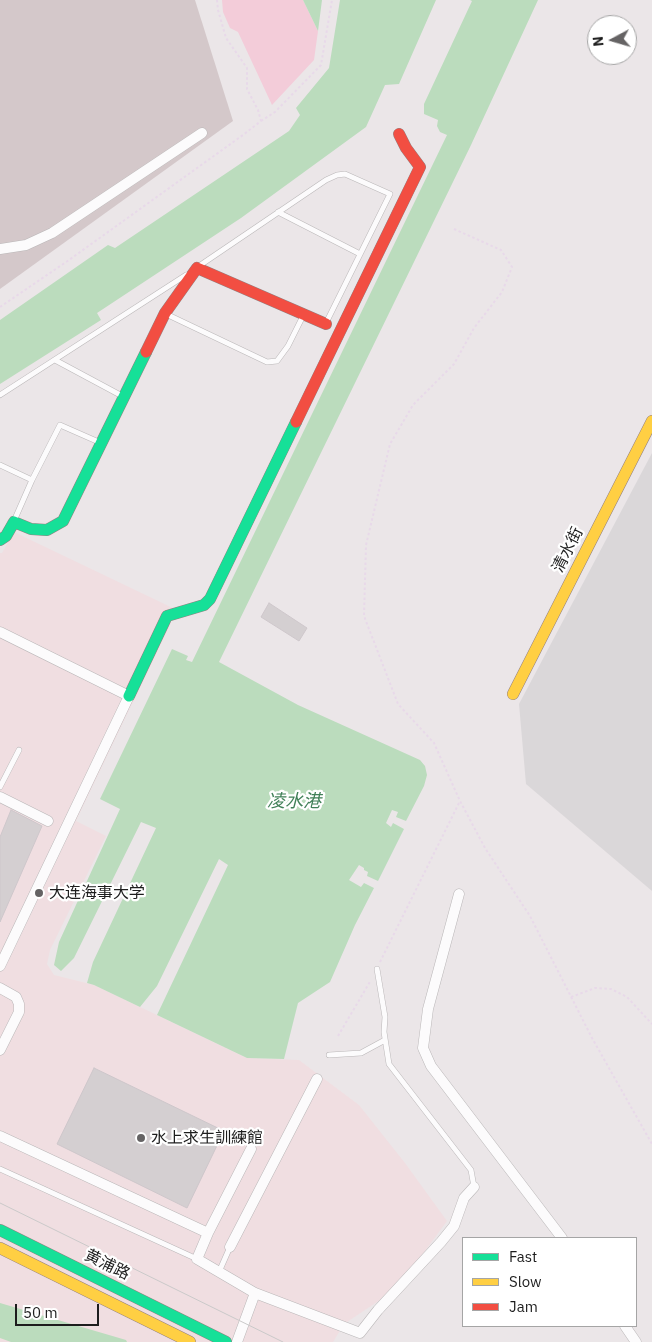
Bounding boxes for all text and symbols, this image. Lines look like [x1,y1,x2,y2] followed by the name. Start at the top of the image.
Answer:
[587,15,637,65] north arrow
[589,35,608,47] text: N
[549,524,587,576] street label: 清水街
[267,791,321,813] water label: 凌水港
[49,883,145,903] place label: 大连海事大学
[33,887,45,899] marker: 大连海事大学
[151,1128,263,1148] place label: 水上求生訓練館
[135,1132,147,1144] marker: 水上求生訓練館
[462,1237,637,1327] legend
[81,1246,133,1284] street label: 黄浦路
[509,1247,537,1266] text: Fast
[509,1272,542,1291] text: Slow
[18,1294,101,1326] scale bar
[509,1297,538,1316] text: Jam
[23,1303,58,1322] text: 50 m

